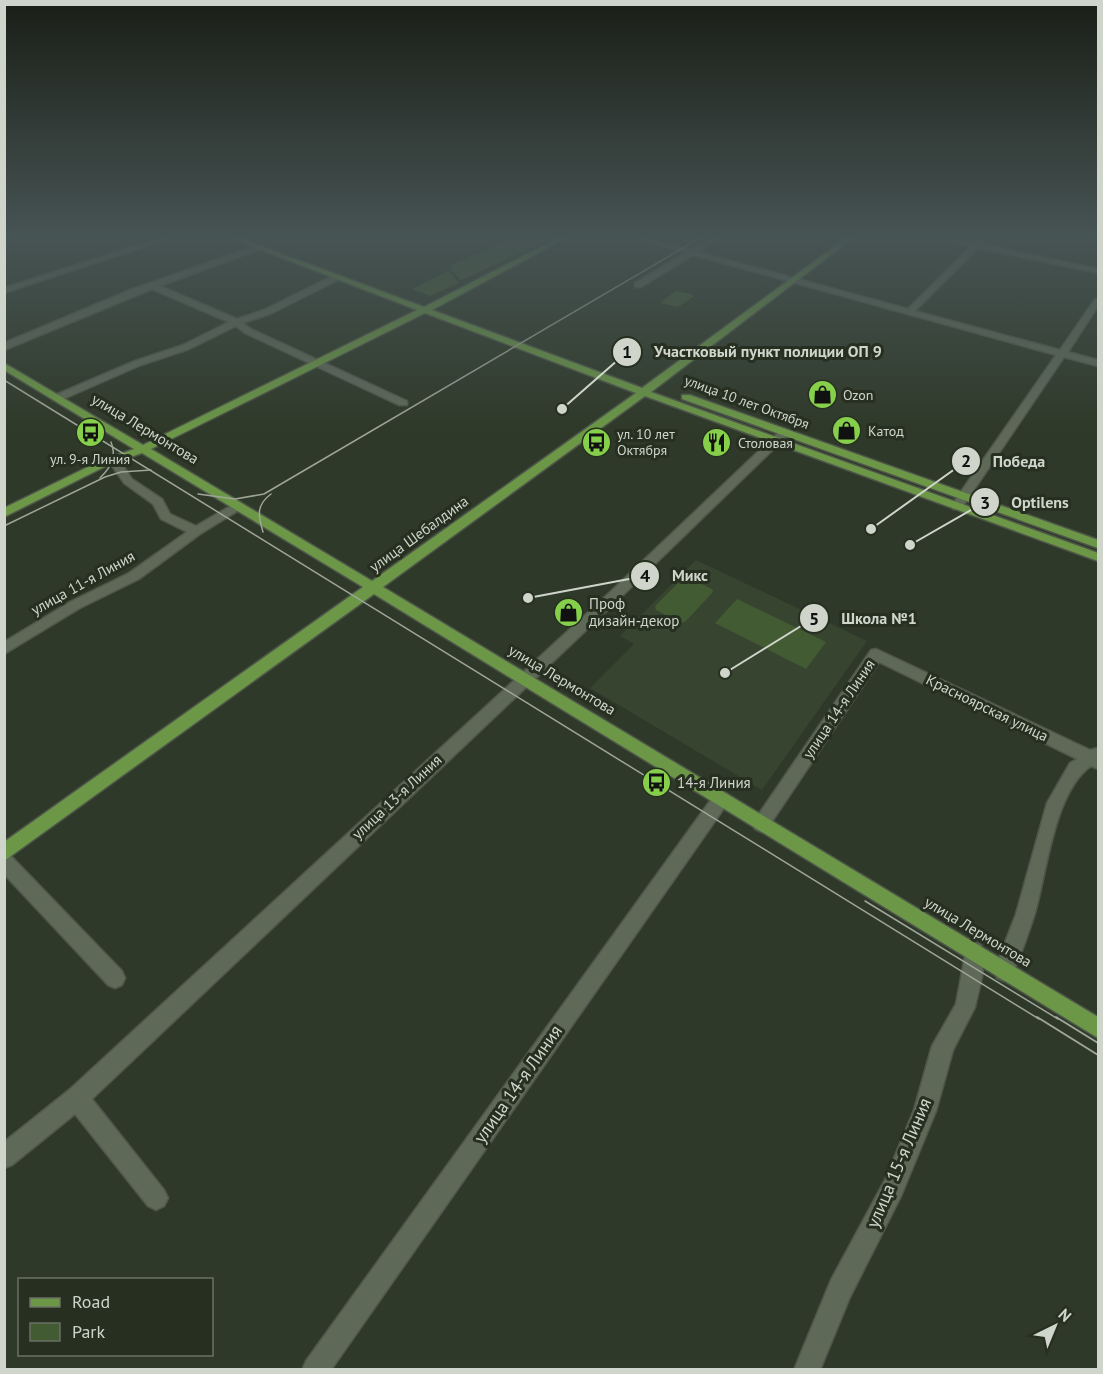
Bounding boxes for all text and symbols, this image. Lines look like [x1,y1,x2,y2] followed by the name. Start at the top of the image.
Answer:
[612,335,894,369] callout: Участковый пункт полиции ОП 9
[622,340,632,363] text: 1
[653,341,882,361] text: Участковый пункт полиции ОП 9
[682,371,812,433] street label: улица 10 лет Октября
[806,379,838,411] shop icon: Ozon
[843,386,873,404] place label: Ozon
[88,389,202,468] street label: улица Лермонтова
[831,415,863,447] shop icon: Катод
[74,416,106,448] bus stop icon: ул. 9-я Линия
[868,422,904,440] place label: Катод
[617,425,675,459] place label: ул. 10 лет Октября
[580,426,612,458] bus stop icon: ул. 10 лет Октября
[701,427,733,459] restaurant icon: Столовая
[738,434,793,452] place label: Столовая
[951,444,1057,478] callout: Победа
[961,449,971,472] text: 2
[50,450,130,468] place label: ул. 9-я Линия
[993,451,1045,471] text: Победа
[970,485,1081,519] callout: Optilens
[365,491,472,576] street label: улица Шебалдина
[980,491,990,514] text: 3
[1011,492,1069,512] text: Optilens
[27,546,138,619] street label: улица 11-я Линия
[630,559,720,593] callout: Микс
[640,564,650,587] text: 4
[672,565,708,585] text: Микс
[589,594,679,630] place label: Проф дизайн-декор
[552,597,584,629] shop icon: Проф дизайн-декор
[799,601,929,635] callout: Школа №1
[809,607,819,630] text: 5
[841,608,917,628] text: Школа №1
[505,640,619,719] street label: улица Лермонтова
[798,655,879,762] street label: улица 14-я Линия
[923,670,1051,745] street label: Красноярская улица
[348,750,446,843] street label: улица 13-я Линия
[640,767,672,799] bus stop icon: 14-я Линия
[677,773,751,792] place label: 14-я Линия
[921,892,1035,971] street label: улица Лермонтова
[468,1020,567,1147] street label: улица 14-я Линия
[861,1094,936,1231] street label: улица 15-я Линия
[18,1278,213,1356] legend
[72,1290,110,1313] text: Road
[1025,1296,1085,1356] north arrow
[1055,1304,1076,1326] text: N
[72,1320,105,1343] text: Park

